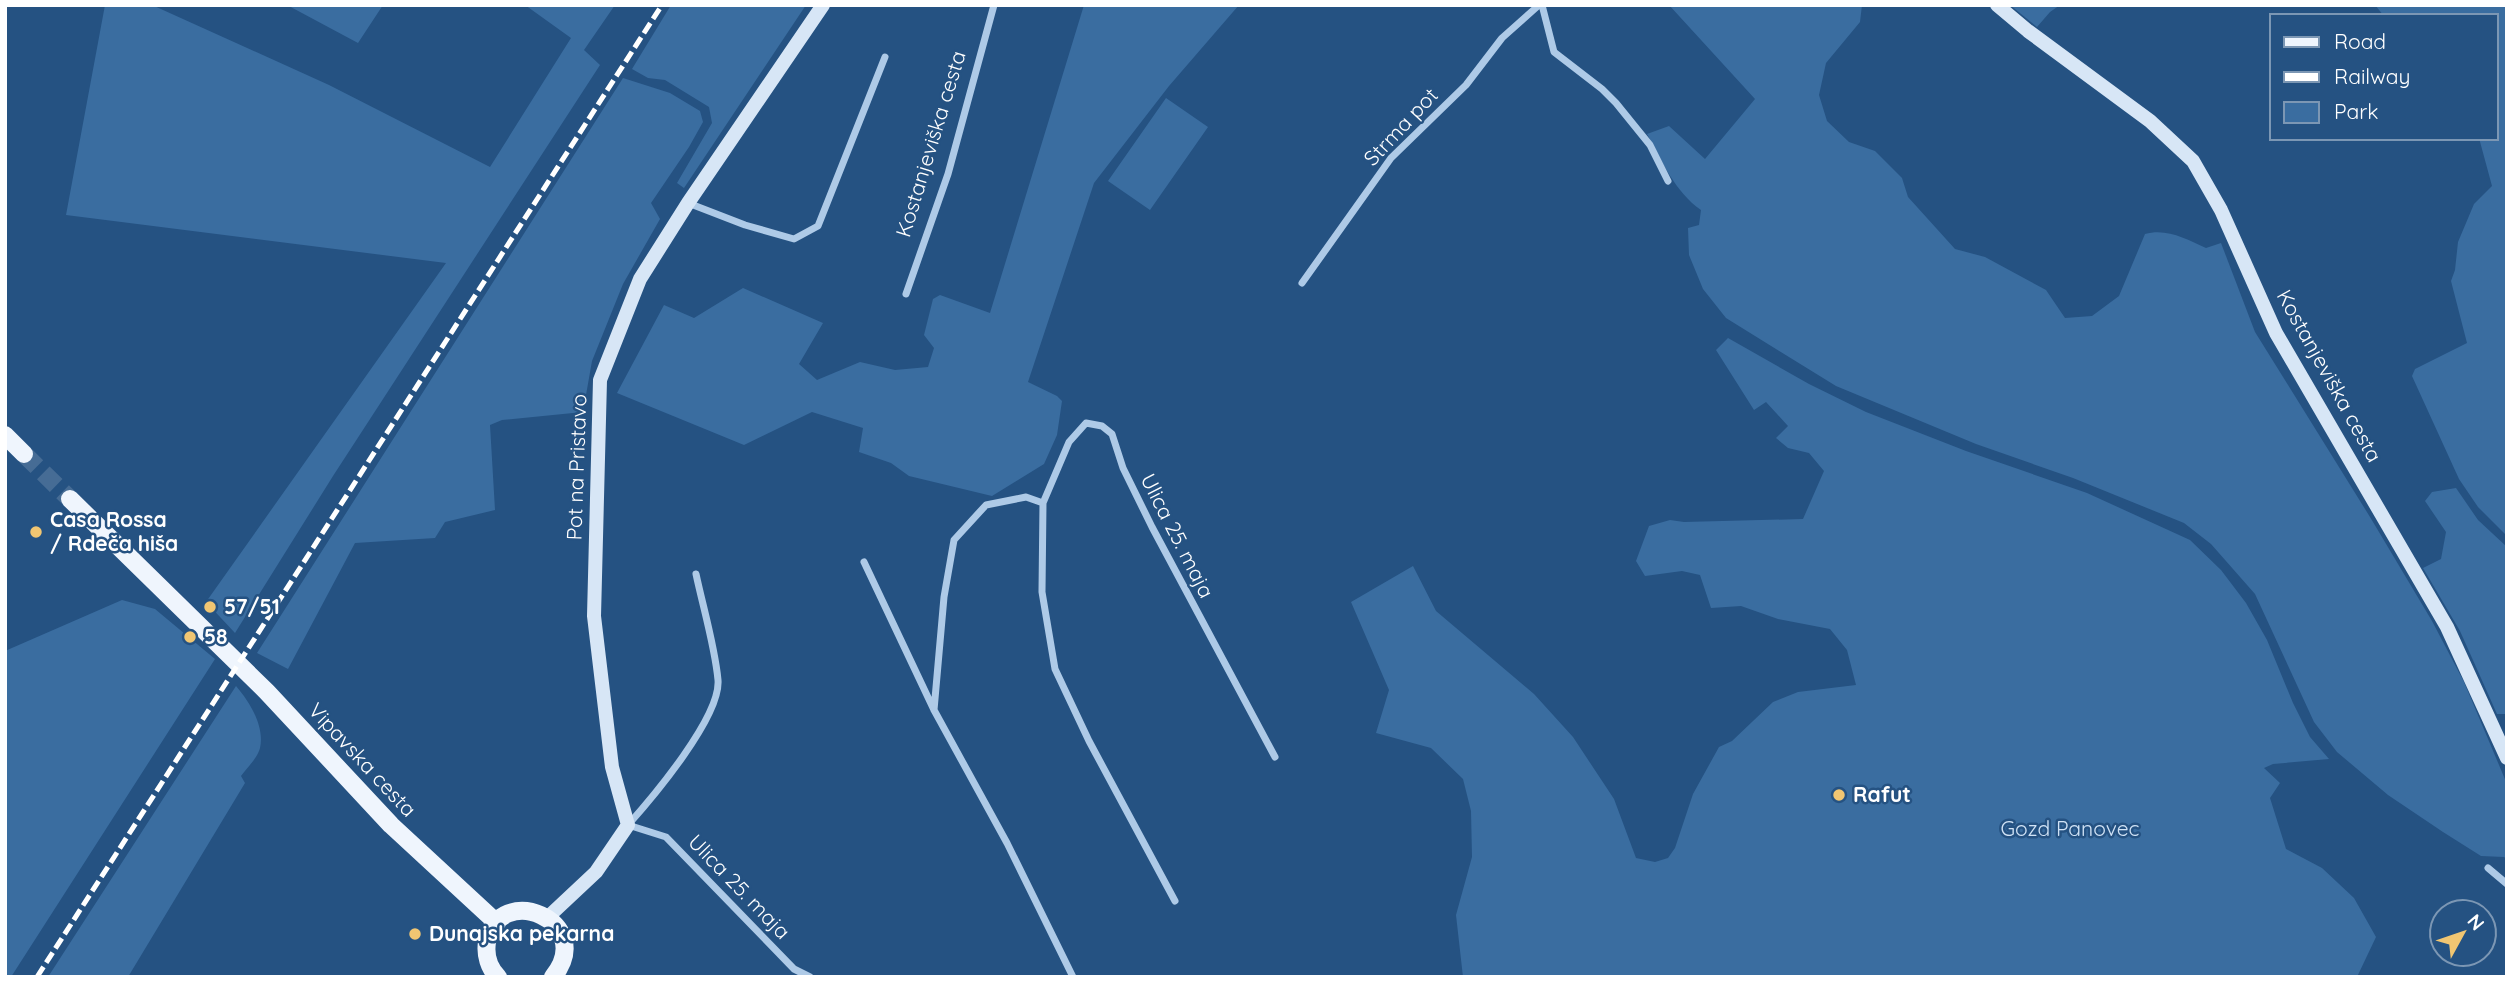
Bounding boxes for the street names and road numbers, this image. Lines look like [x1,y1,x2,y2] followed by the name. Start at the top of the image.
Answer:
[889,48,971,240] street label: Kostanjeviška cesta
[1358,82,1443,171] street label: Strma pot
[2272,285,2388,466] street label: Kostanjeviška cesta
[560,393,592,541] street label: Pot na Pristavo
[1135,469,1220,602] street label: Ulica 25. maja
[303,697,422,822] street label: Vipavska cesta
[683,828,796,944] street label: Ulica 25. maja

